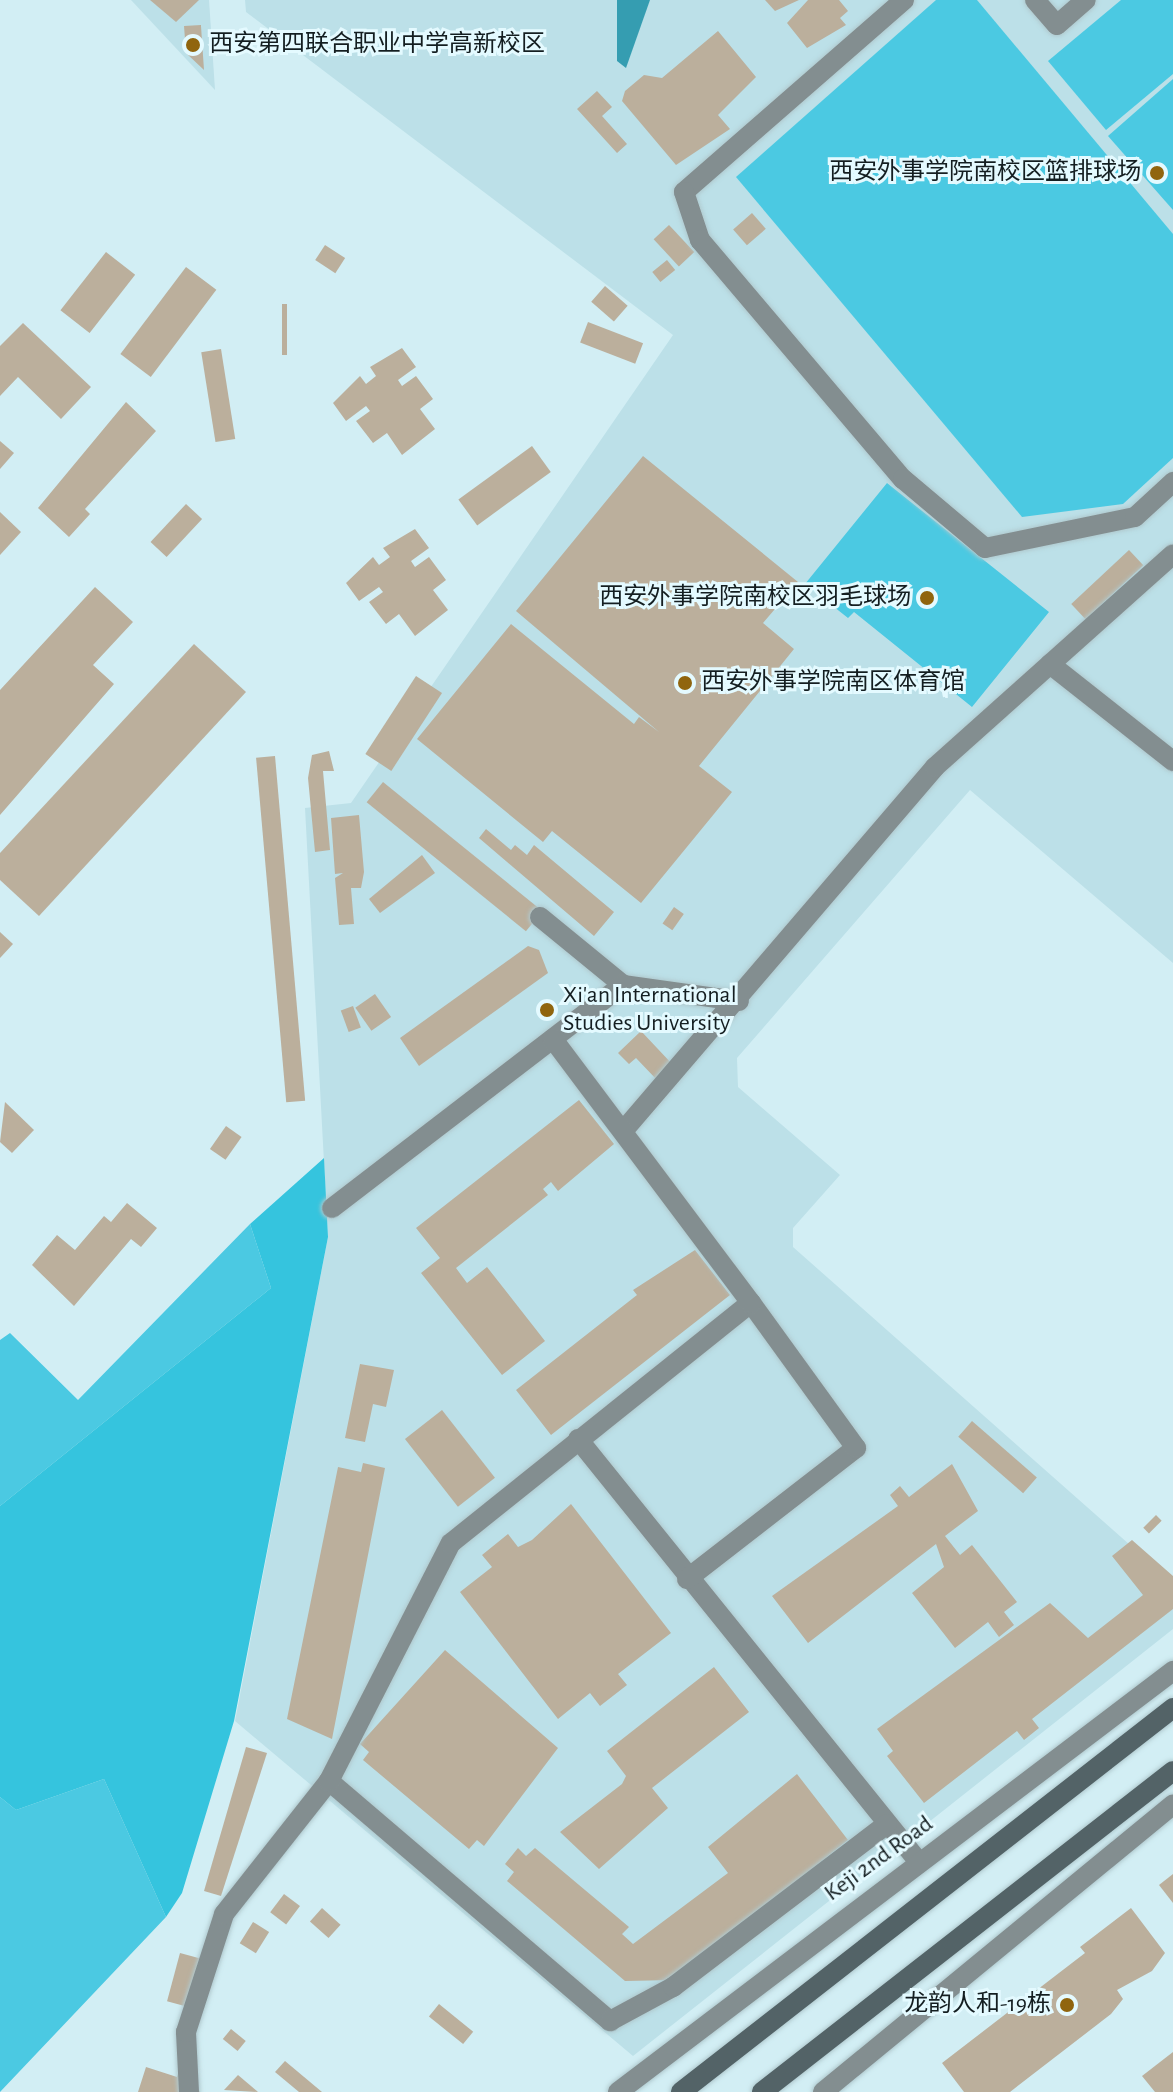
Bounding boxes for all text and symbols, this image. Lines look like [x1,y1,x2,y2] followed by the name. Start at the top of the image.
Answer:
[209,31,545,59] place label: 西安第四联合职业中学高新校区
[184,36,202,54] marker: 西安第四联合职业中学高新校区
[829,159,1141,187] place label: 西安外事学院南校区篮排球场
[1148,164,1166,182] marker: 西安外事学院南校区篮排球场
[599,584,911,612] place label: 西安外事学院南校区羽毛球场
[918,589,936,607] marker: 西安外事学院南校区羽毛球场
[701,669,965,697] place label: 西安外事学院南区体育馆
[676,674,694,692] marker: 西安外事学院南区体育馆
[563,982,737,1038] place label: Xi'an International Studies University
[538,1001,556,1019] marker: Xi'an International Studies University
[819,1810,939,1908] street label: Keji 2nd Road
[904,1991,1051,2019] place label: 龙韵人和-19栋
[1058,1996,1076,2014] marker: 龙韵人和-19栋

